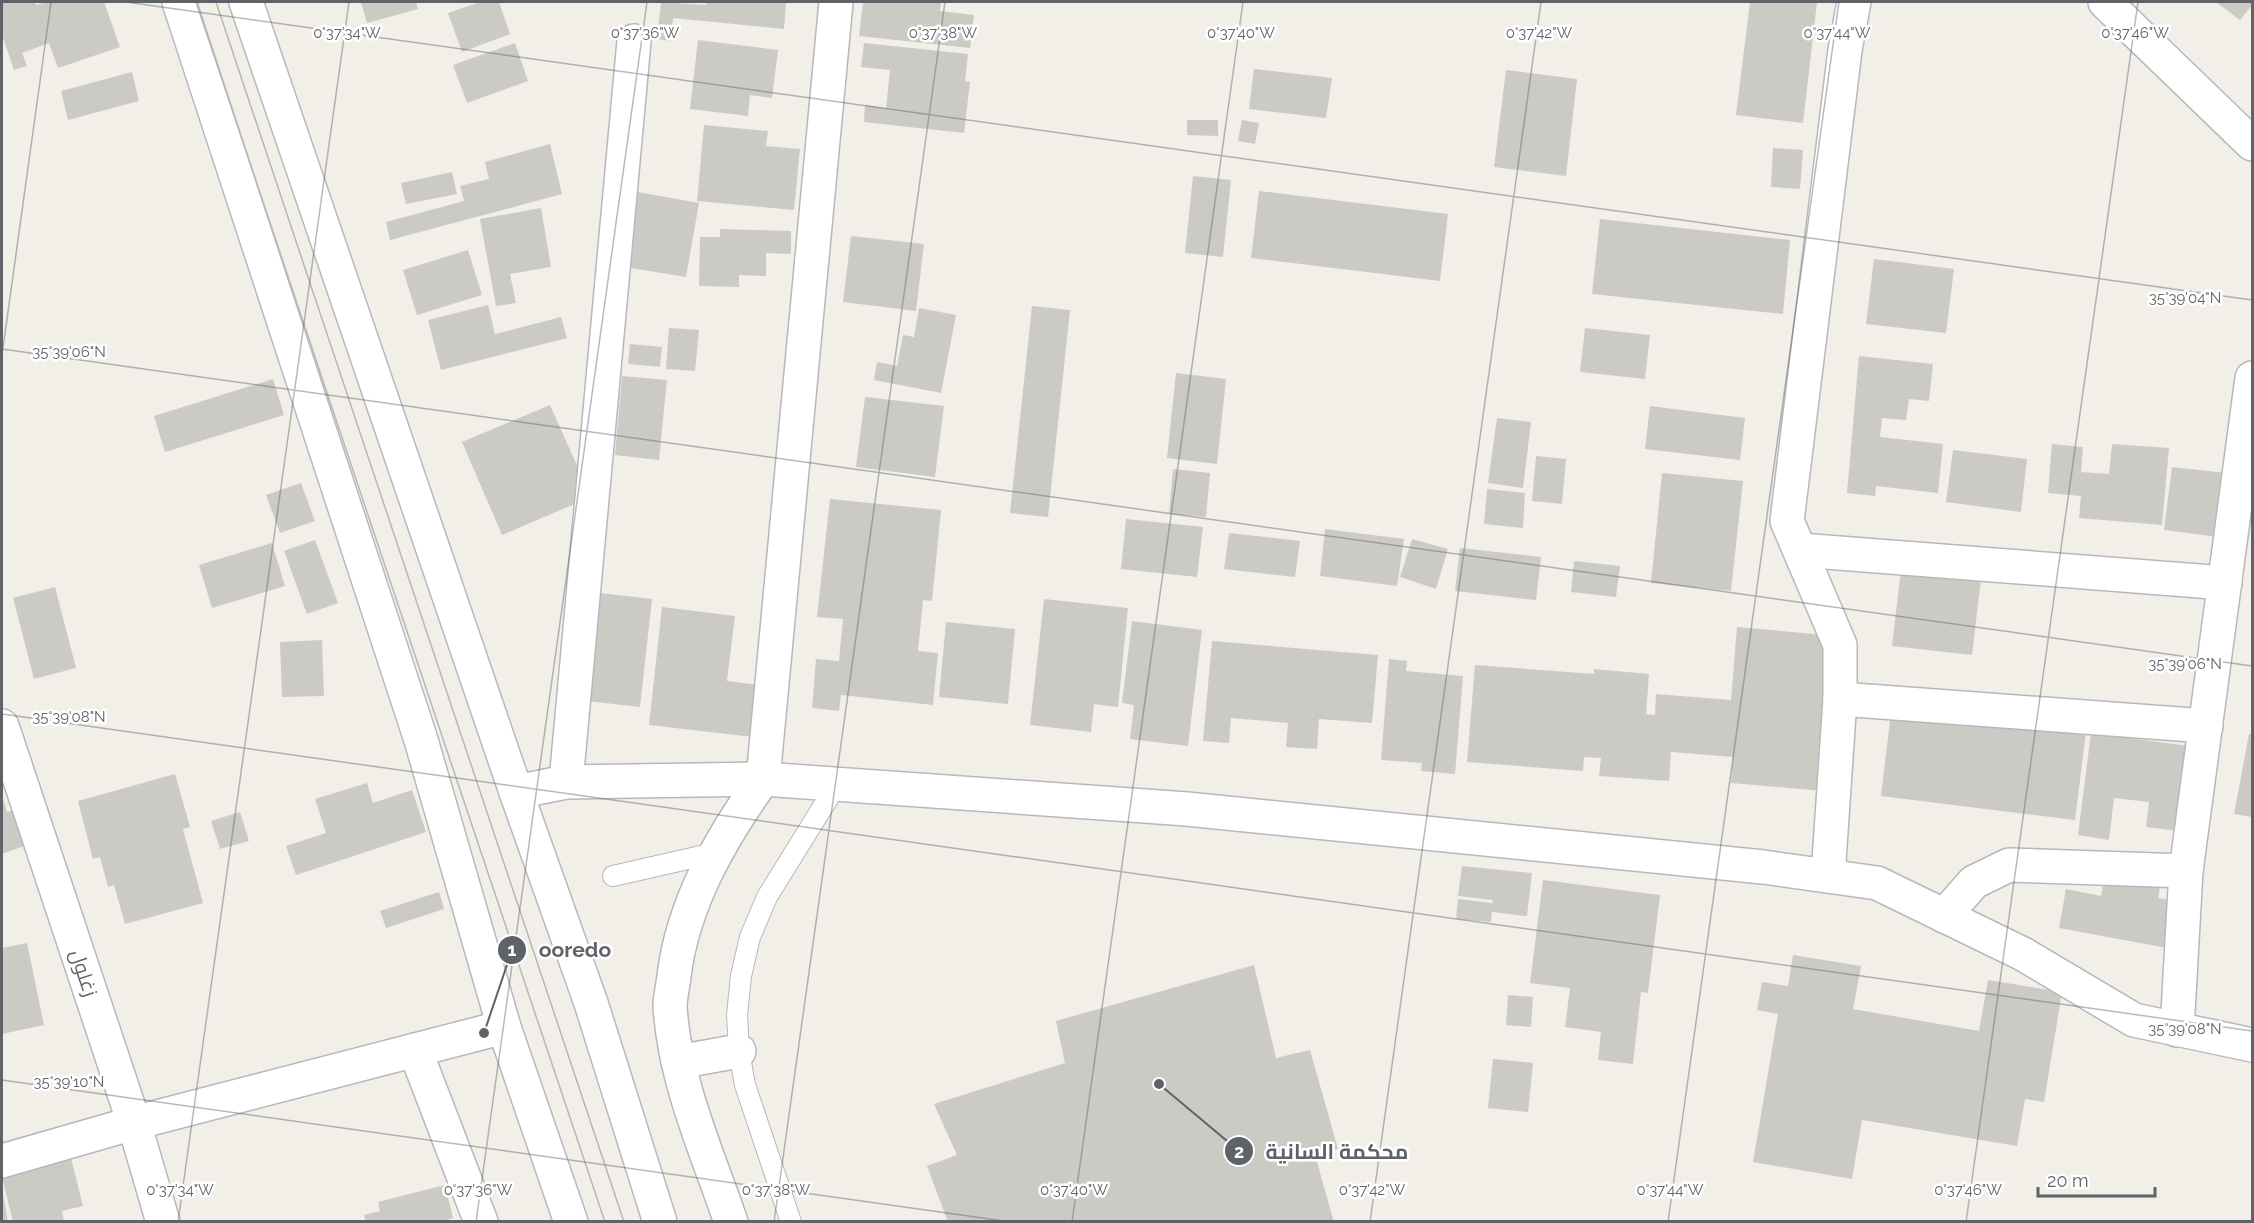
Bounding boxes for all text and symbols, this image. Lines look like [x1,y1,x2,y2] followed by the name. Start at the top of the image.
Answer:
[313,24,381,42] text: 0°37'34"W
[611,24,680,42] text: 0°37'36"W
[909,24,977,42] text: 0°37'38"W
[1207,24,1275,42] text: 0°37'40"W
[1506,24,1573,42] text: 0°37'42"W
[1804,24,1871,42] text: 0°37'44"W
[2101,24,2169,42] text: 0°37'46"W
[2149,289,2221,307] text: 35°39'04"N
[32,343,106,361] text: 35°39'06"N
[2148,655,2222,673] text: 35°39'06"N
[32,708,106,726] text: 35°39'08"N
[497,930,623,969] callout: ooredo
[539,937,611,962] text: ooredo
[508,939,517,960] text: 1
[64,946,103,1000] street label: زغلول
[2148,1020,2222,1038] text: 35°39'08"N
[34,1073,104,1091] text: 35°39'10"N
[1224,1132,1421,1171] callout: محكمة السانية
[1266,1139,1408,1164] text: محكمة السانية
[1234,1141,1244,1162] text: 2
[2038,1160,2155,1198] scale bar
[2047,1170,2089,1191] text: 20 m
[146,1181,214,1199] text: 0°37'34"W
[444,1181,513,1199] text: 0°37'36"W
[742,1181,810,1199] text: 0°37'38"W
[1040,1181,1108,1199] text: 0°37'40"W
[1339,1181,1406,1199] text: 0°37'42"W
[1637,1181,1704,1199] text: 0°37'44"W
[1934,1181,2002,1199] text: 0°37'46"W

